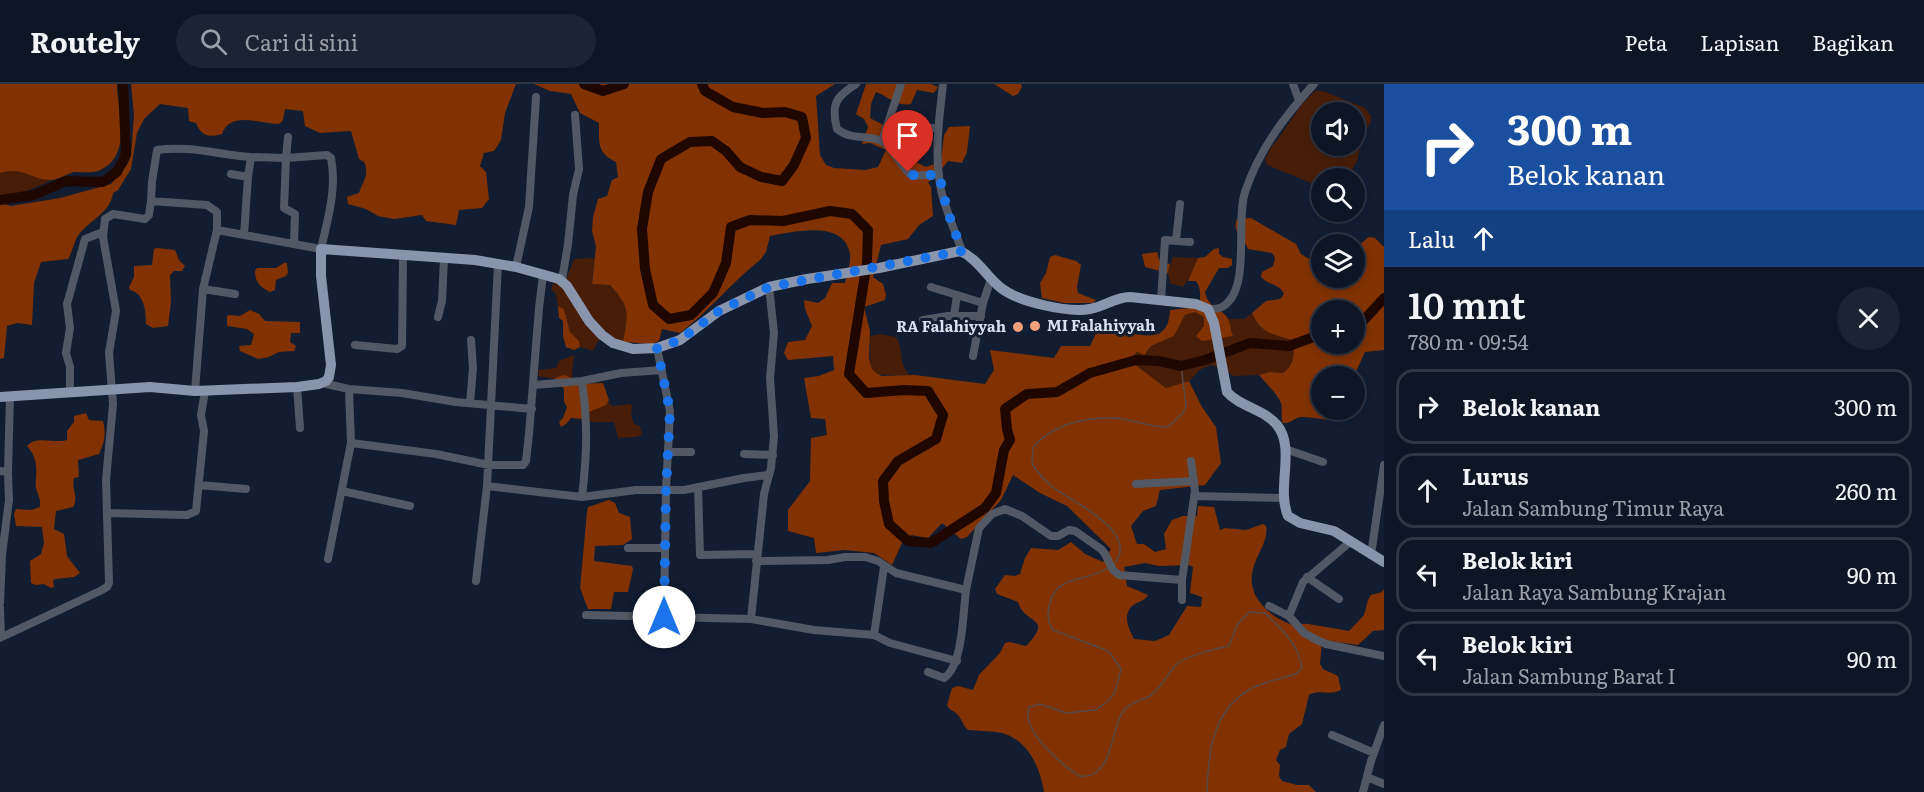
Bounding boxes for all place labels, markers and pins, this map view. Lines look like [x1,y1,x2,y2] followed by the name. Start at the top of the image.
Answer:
[882,110,933,172] pin
[1047,313,1155,336] place label: MI Falahiyyah
[896,314,1006,337] place label: RA Falahiyyah
[1028,319,1042,333] marker: MI Falahiyyah
[1011,320,1025,334] marker: RA Falahiyyah

